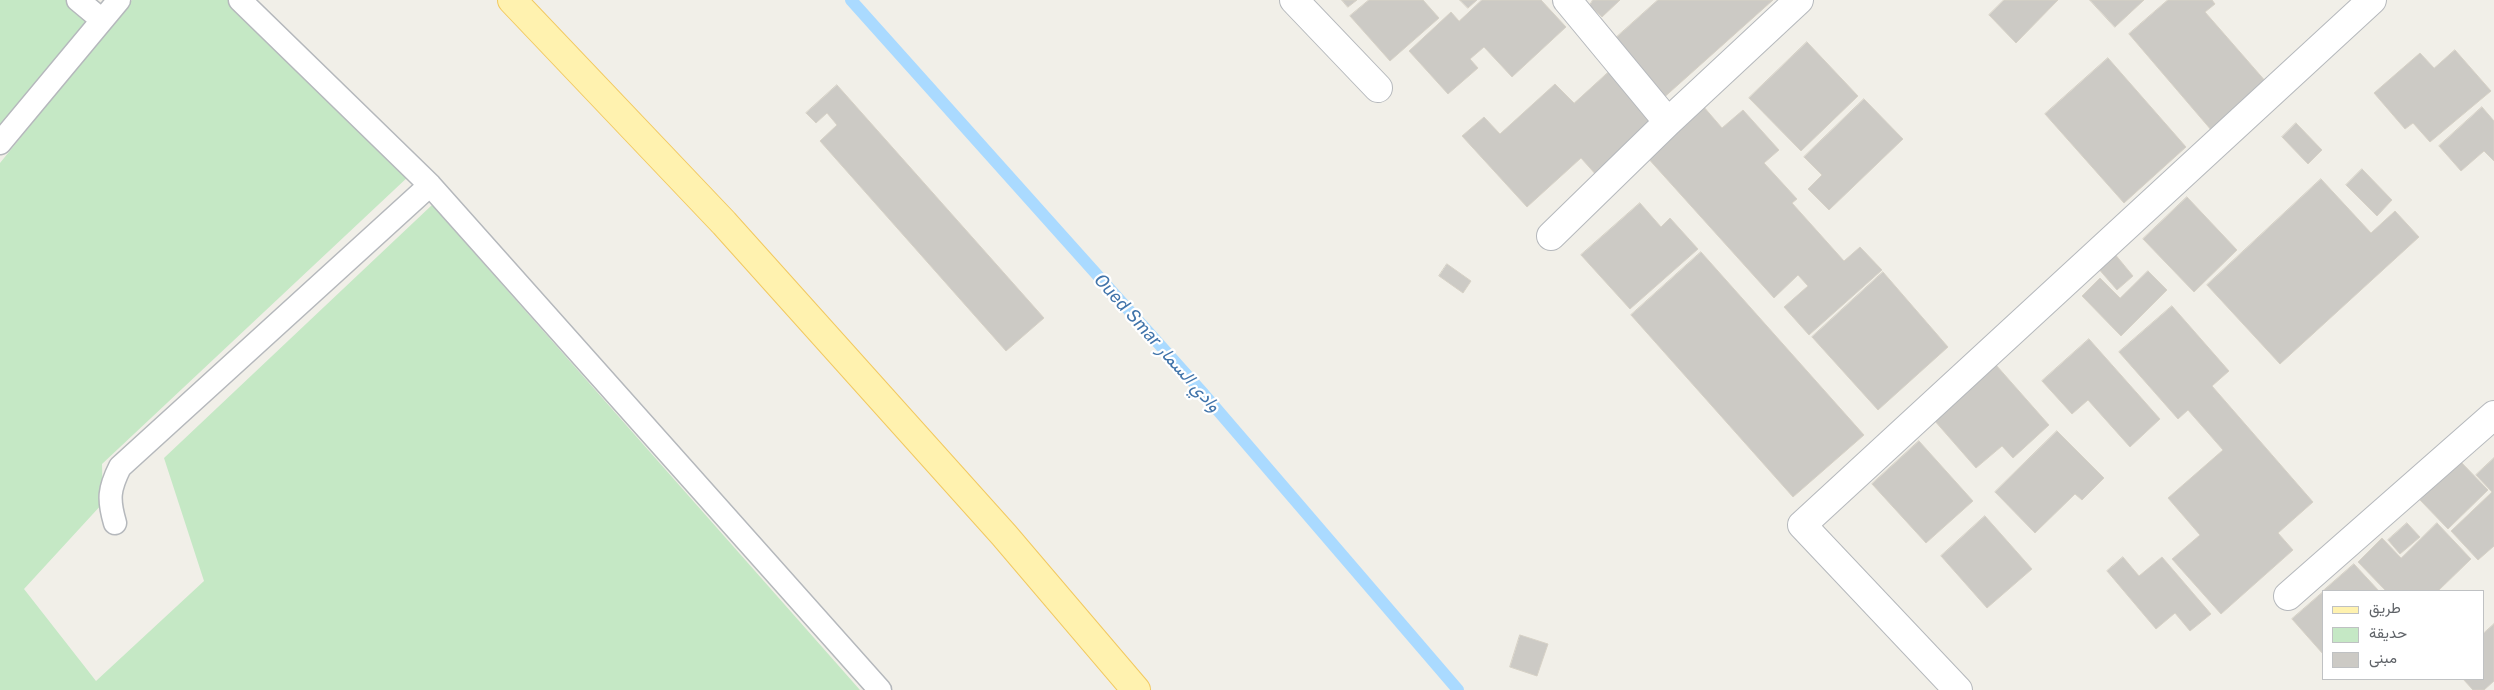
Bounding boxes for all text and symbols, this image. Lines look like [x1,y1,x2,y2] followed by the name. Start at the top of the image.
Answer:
[1089,269,1225,417] water label: Oued Smar وادي السمار
[2322,590,2484,680] legend
[2369,599,2401,616] text: طريق
[2369,624,2407,641] text: حديقة
[2369,649,2397,666] text: مبنى

